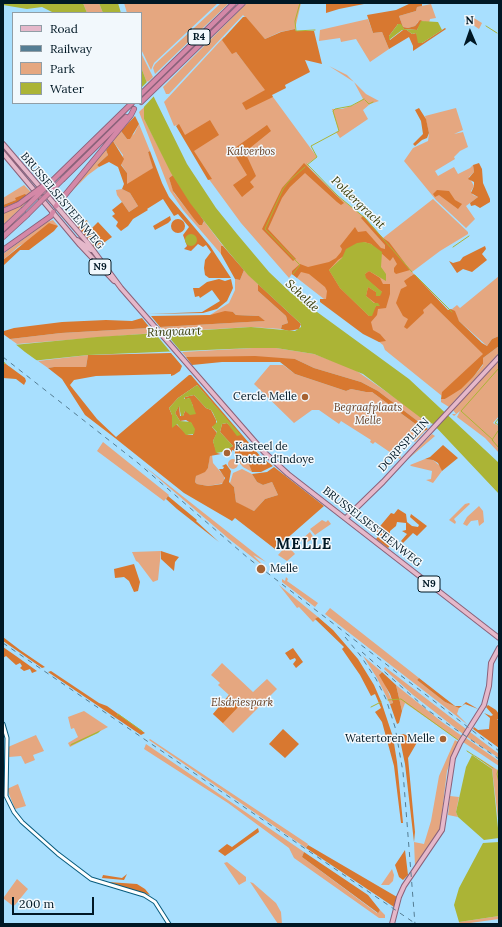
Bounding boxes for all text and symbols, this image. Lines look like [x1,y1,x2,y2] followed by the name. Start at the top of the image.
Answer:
[12,12,142,104] legend
[450,12,490,52] north arrow
[465,13,474,27] text: N
[50,21,78,36] text: Road
[188,29,210,45] road number: R4
[50,41,92,56] text: Railway
[50,61,75,76] text: Park
[50,81,84,96] text: Water
[227,145,275,159] park label: Kalverbos
[18,150,106,252] street label: BRUSSELSESTEENWEG
[328,174,388,232] water label: Poldergracht
[89,259,111,275] road number: N9
[282,277,322,315] water label: Schelde
[147,324,201,340] water label: Ringvaart
[233,390,297,404] place label: Cercle Melle
[300,392,310,402] marker: Cercle Melle
[334,401,402,427] park label: Begraafplaats Melle
[376,415,432,475] street label: DORPSPLEIN
[235,440,314,466] place label: Kasteel de Potter d'Indoye
[222,448,232,458] marker: Kasteel de Potter d'Indoye
[320,484,424,570] street label: BRUSSELSESTEENWEG
[276,536,332,554] district label: MELLE
[270,562,298,576] place label: Melle
[255,563,267,575] marker: Melle
[418,576,440,592] road number: N9
[211,696,273,710] park label: Elsdriespark
[345,732,435,746] place label: Watertoren Melle
[438,734,448,744] marker: Watertoren Melle
[14,889,96,915] scale bar
[19,896,54,911] text: 200 m

